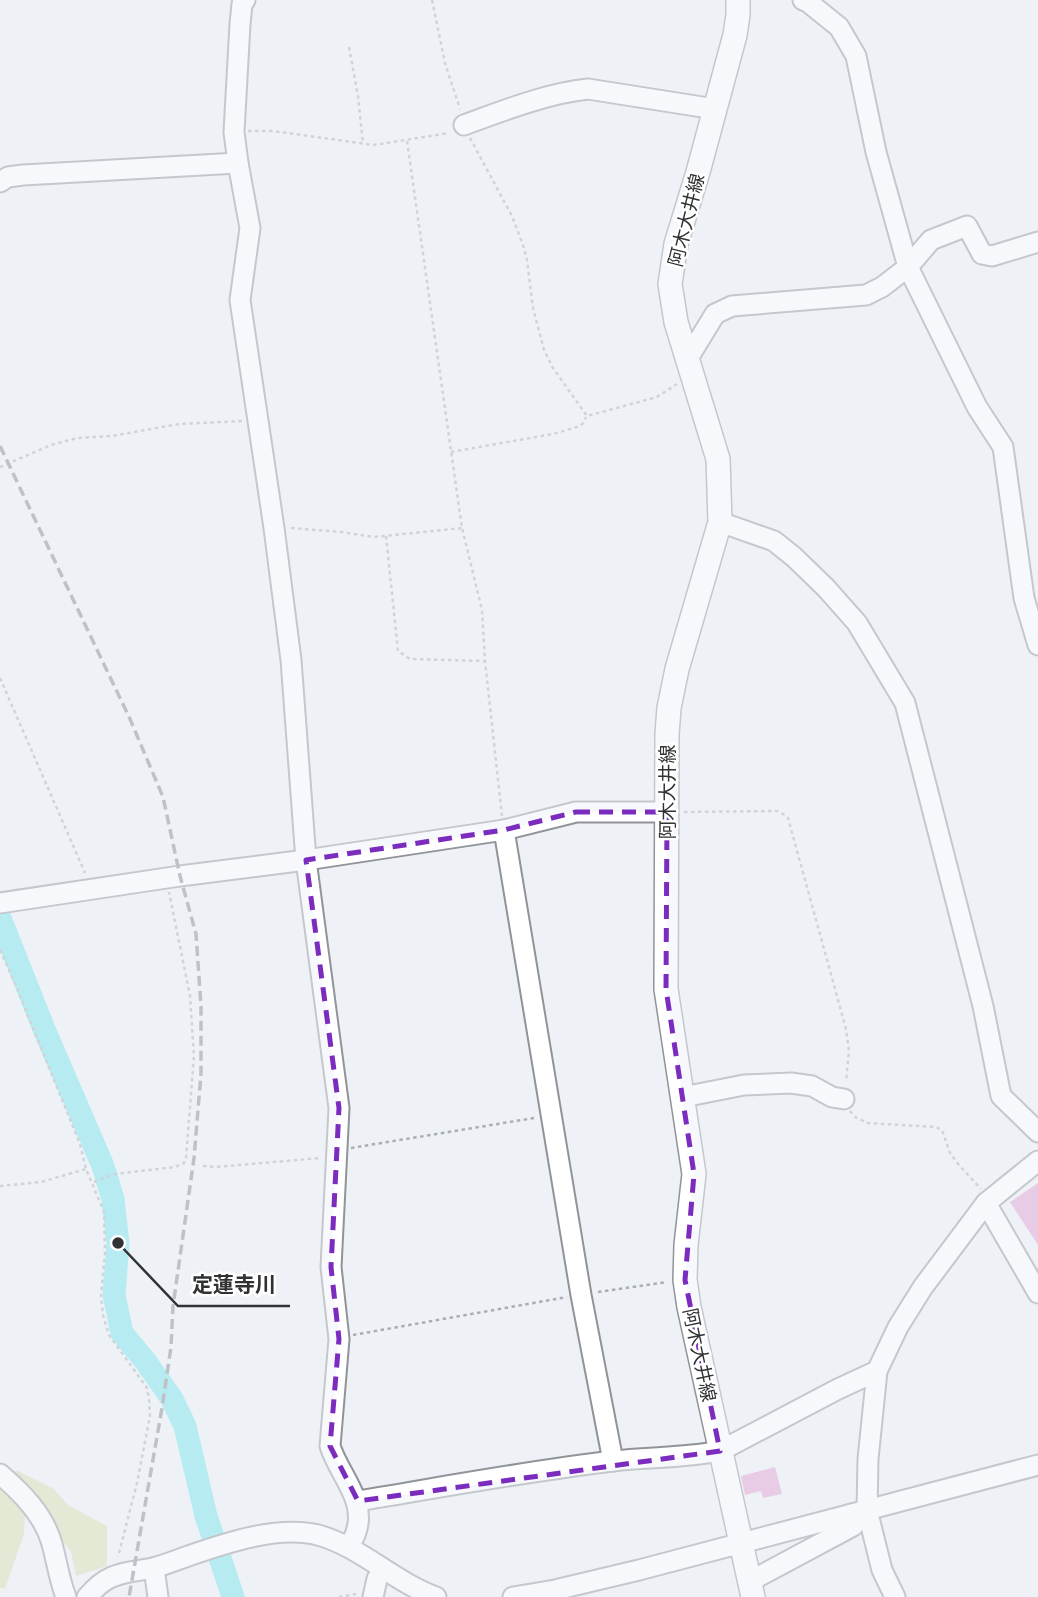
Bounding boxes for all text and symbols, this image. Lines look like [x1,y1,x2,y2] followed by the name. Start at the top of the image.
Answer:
[664,171,708,269] street label: 阿木大井線
[656,744,678,840] street label: 阿木大井線
[178,1264,290,1306] callout: 定蓮寺川
[192,1272,276,1296] text: 定蓮寺川
[679,1306,721,1404] street label: 阿木大井線

